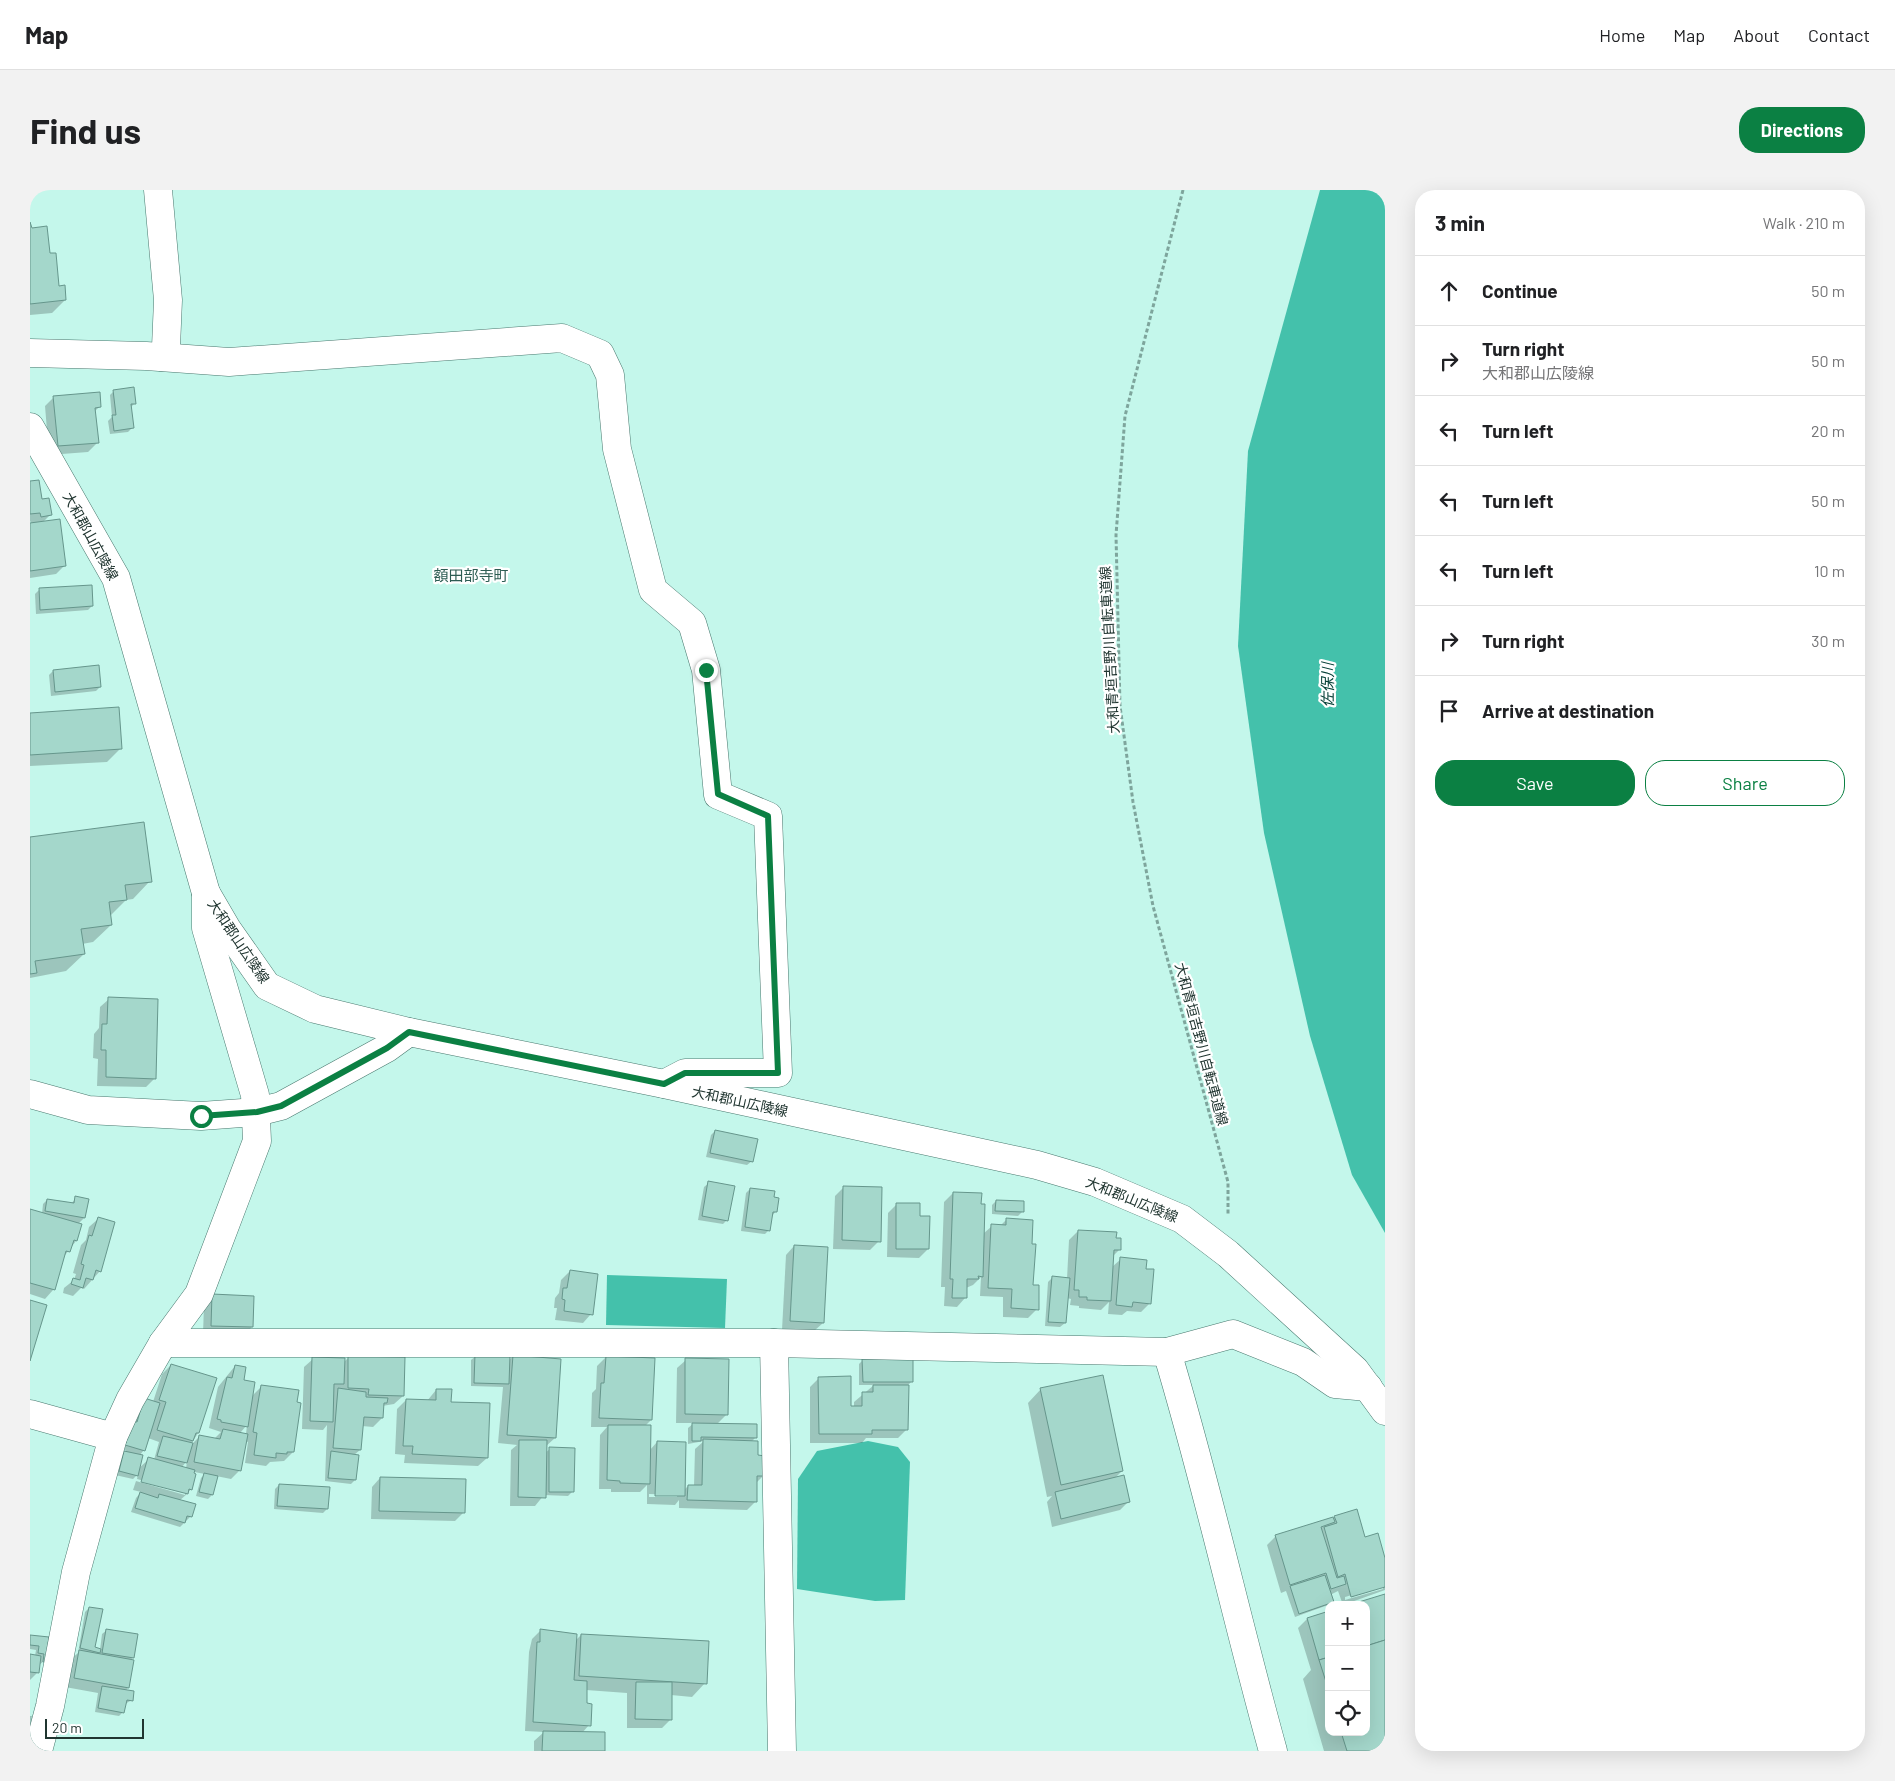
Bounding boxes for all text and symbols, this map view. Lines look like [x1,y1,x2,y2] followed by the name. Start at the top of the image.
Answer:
[25,20,68,49] text: Map
[1599,24,1645,46] text: Home
[1673,24,1705,46] text: Map
[1733,24,1780,46] text: About
[1808,24,1870,46] text: Contact
[1739,107,1865,153] button: Directions
[30,109,141,151] text: Find us
[1435,210,1485,235] text: 3 min
[1763,213,1845,232] text: Walk · 210 m
[1435,277,1463,305] icon: ahead
[1482,279,1558,302] text: Continue
[1811,281,1845,300] text: 50 m
[1482,337,1564,360] text: Turn right
[1435,347,1463,375] icon: right
[1811,351,1845,370] text: 50 m
[1482,363,1594,382] text: 大和郡山広陵線
[1435,417,1463,445] icon: left
[1482,419,1553,442] text: Turn left
[1811,421,1845,440] text: 20 m
[1435,487,1463,515] icon: left
[60,489,122,583] street label: 大和郡山広陵線
[1482,489,1553,512] text: Turn left
[1811,491,1845,510] text: 50 m
[1435,557,1463,585] icon: left
[1482,559,1553,582] text: Turn left
[1814,561,1845,580] text: 10 m
[433,566,509,584] district label: 額田部寺町
[1096,566,1122,734] street label: 大和青垣吉野川自転車道線
[1435,627,1463,655] icon: right
[1482,629,1564,652] text: Turn right
[1811,631,1845,650] text: 30 m
[695,659,718,682] route end
[1318,661,1336,708] water label: 佐保川
[1435,697,1463,725] icon: arrive
[1482,699,1654,722] text: Arrive at destination
[1435,760,1635,806] button: Save
[1645,760,1845,806] button: Share
[205,896,273,986] street label: 大和郡山広陵線
[1172,961,1232,1127] street label: 大和青垣吉野川自転車道線
[690,1082,790,1120] street label: 大和郡山広陵線
[190,1105,213,1128] route start
[1083,1173,1181,1225] street label: 大和郡山広陵線
[1325,1601,1370,1736] map controls
[1325,1601,1370,1646] button: +
[1325,1646,1370,1691] button: −
[1325,1691,1370,1736] button: locate
[45,1716,144,1739] scale bar
[52,1719,82,1736] text: 20 m

